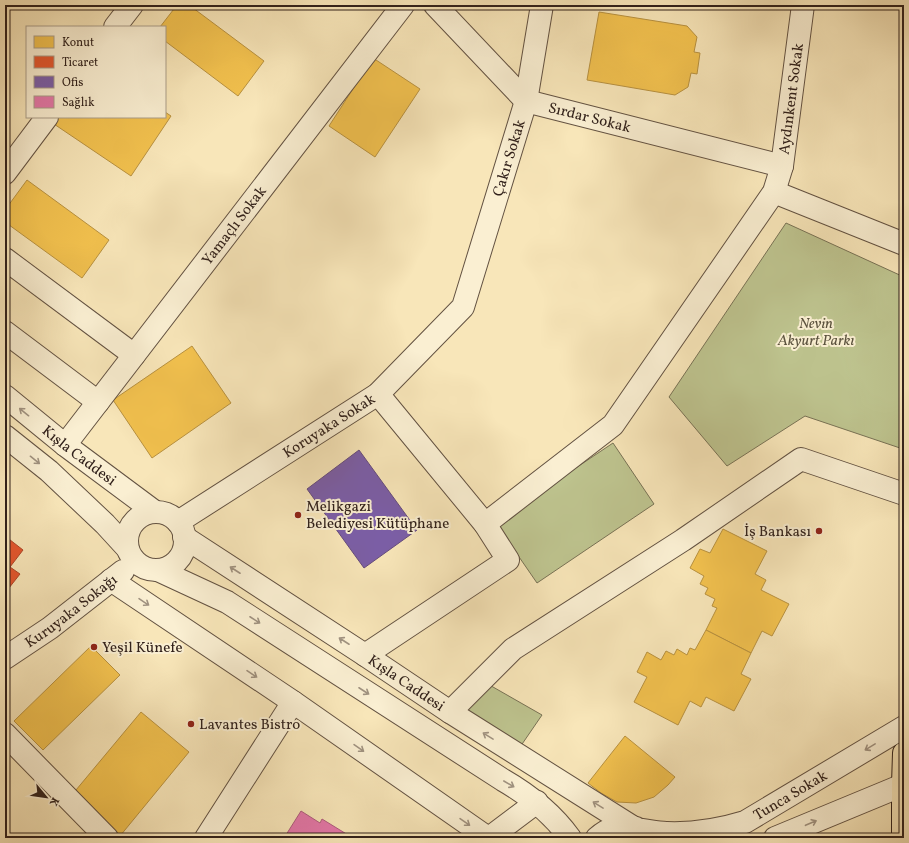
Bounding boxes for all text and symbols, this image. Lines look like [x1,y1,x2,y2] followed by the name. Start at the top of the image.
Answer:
[26,26,166,118] legend
[62,35,94,51] text: Konut
[775,42,810,156] street label: Aydınkent Sokak
[62,55,98,71] text: Ticaret
[62,75,83,91] text: Ofis
[62,95,95,111] text: Sağlık
[546,98,633,139] street label: Sırdar Sokak
[488,117,532,199] street label: Çakır Sokak
[198,182,272,270] street label: Yamaçlı Sokak
[777,314,854,352] park label: Nevin Akyurt Parkı
[279,389,380,464] street label: Koruyaka Sokak
[19,407,30,416] one-way arrow
[37,421,120,491] street label: Kışla Caddesi
[30,456,41,465] one-way arrow
[306,497,449,535] place label: Melikgazi Belediyesi Kütüphane
[293,510,303,520] marker: Melikgazi Belediyesi Kütüphane
[744,522,811,543] place label: İş Bankası
[814,526,824,536] marker: İş Bankası
[230,566,241,574] one-way arrow
[21,570,122,654] street label: Kuruyaka Sokağı
[138,598,150,606] one-way arrow
[249,616,260,624] one-way arrow
[339,637,350,645] one-way arrow
[102,638,183,659] place label: Yeşil Künefe
[89,642,99,652] marker: Yeşil Künefe
[363,651,448,717] street label: Kışla Caddesi
[246,670,257,678] one-way arrow
[358,687,370,695] one-way arrow
[199,715,300,736] place label: Lavantes Bistro
[186,719,196,729] marker: Lavantes Bistro
[482,731,494,739] one-way arrow
[353,744,364,752] one-way arrow
[864,744,876,752] one-way arrow
[750,766,832,826] street label: Tunca Sokak
[26,777,66,817] north arrow
[503,780,515,788] one-way arrow
[45,794,62,808] text: K
[593,801,604,809] one-way arrow
[460,818,471,826] one-way arrow
[804,819,816,826] one-way arrow

